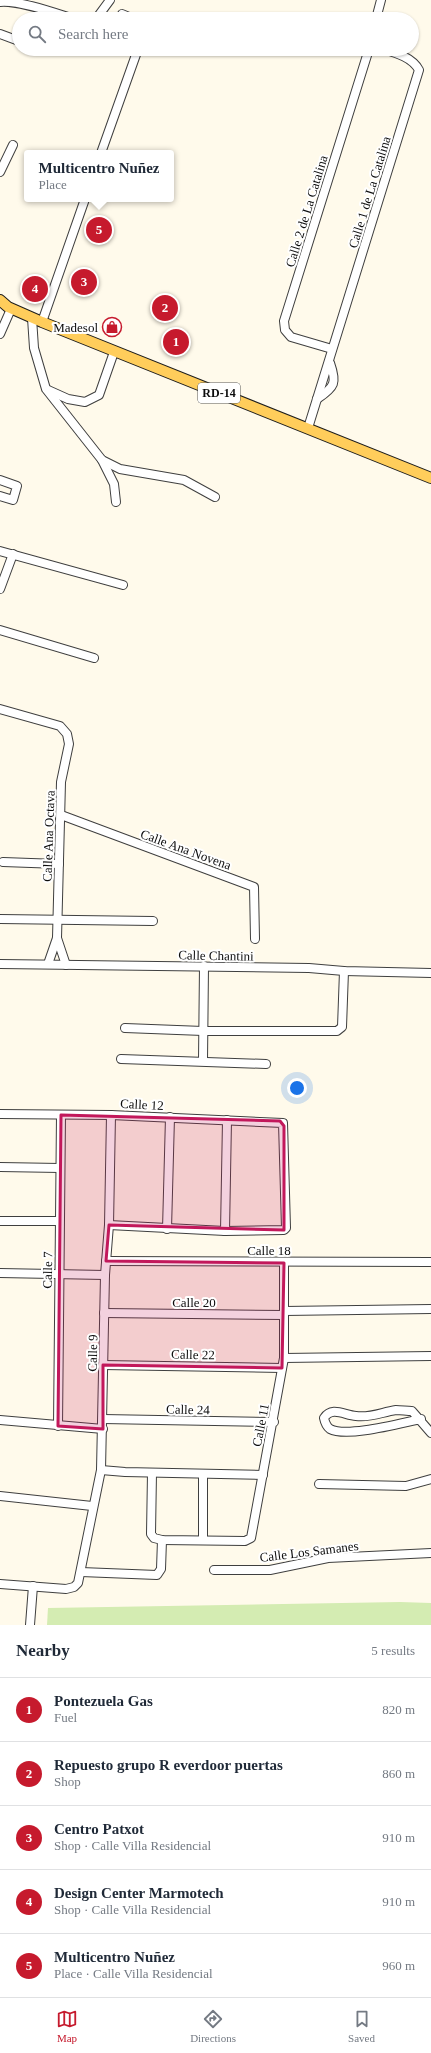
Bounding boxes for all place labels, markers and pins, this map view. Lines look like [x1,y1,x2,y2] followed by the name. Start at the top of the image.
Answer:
[86,215,112,245] pin: 5
[71,267,97,297] pin: 3
[22,274,48,304] pin: 4
[152,293,178,323] pin: 2
[101,316,123,338] shop icon: Madesol
[53,320,98,335] place label: Madesol
[163,327,189,357] pin: 1

